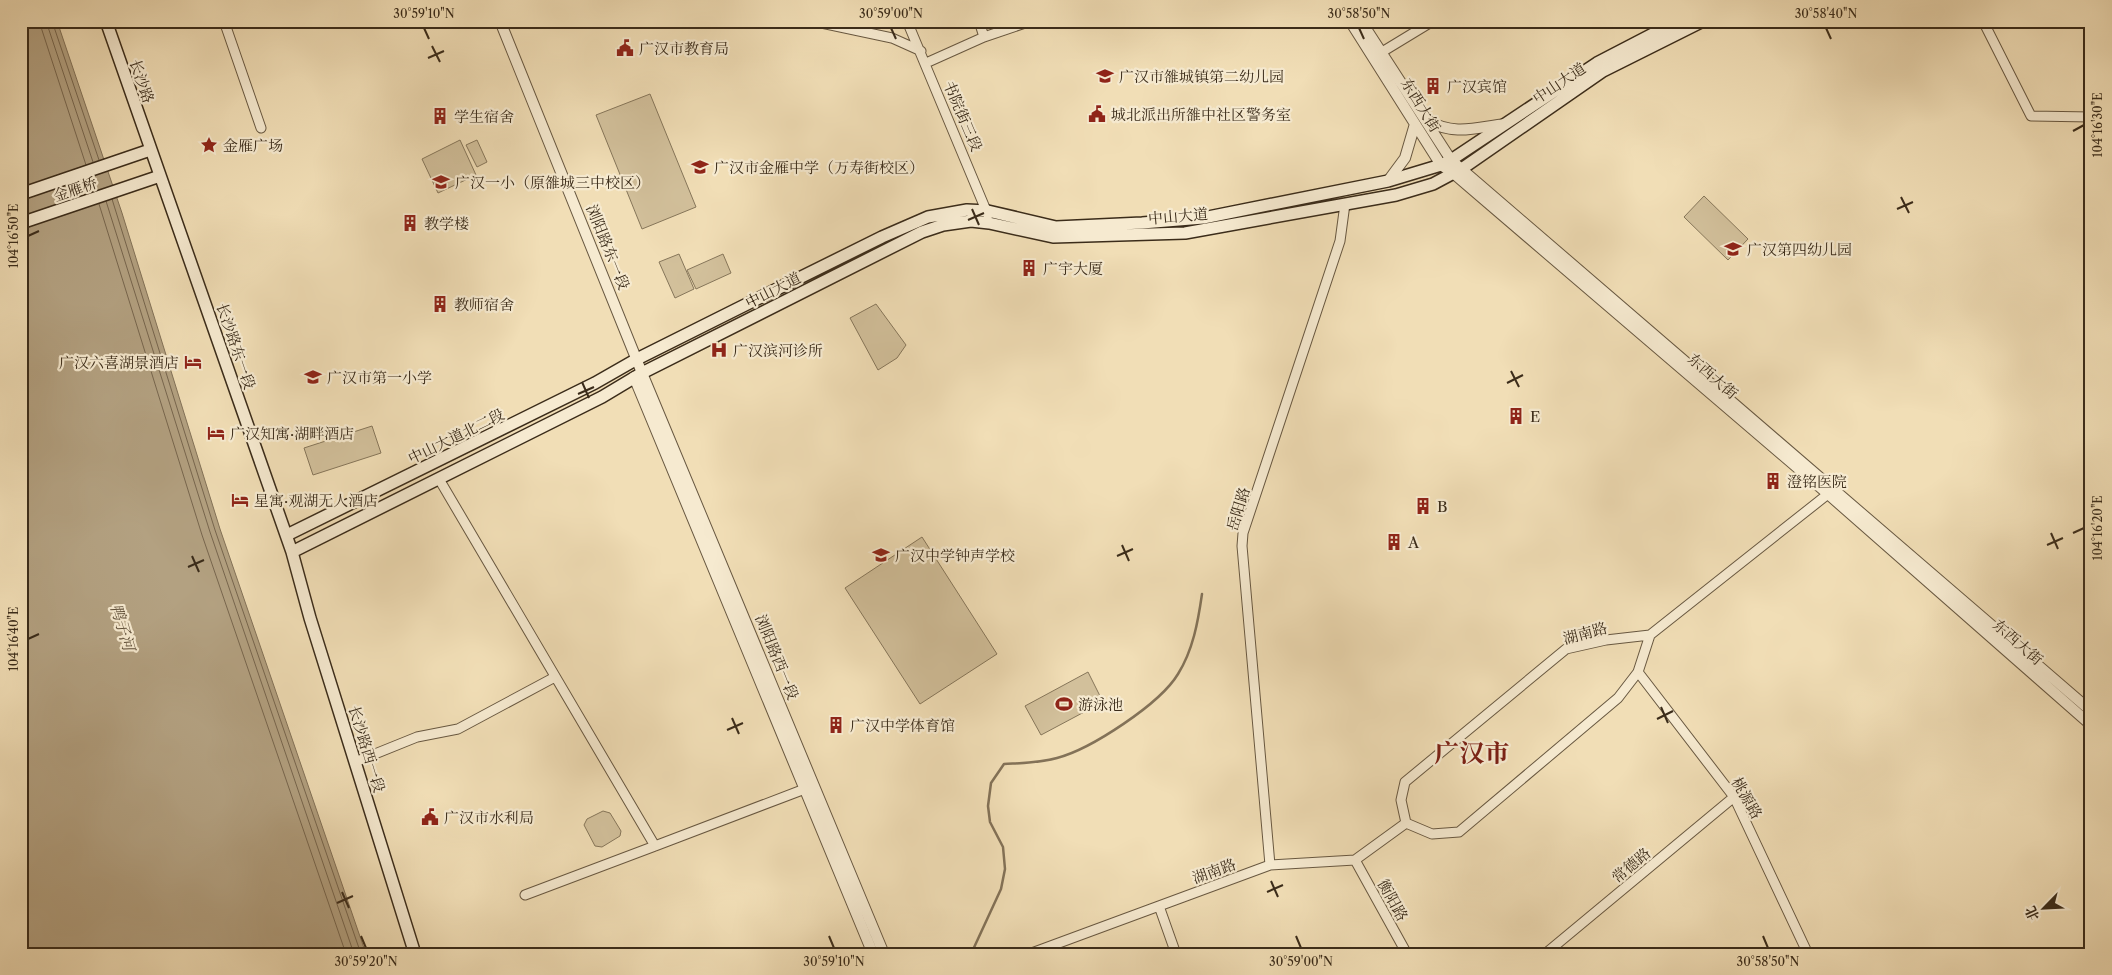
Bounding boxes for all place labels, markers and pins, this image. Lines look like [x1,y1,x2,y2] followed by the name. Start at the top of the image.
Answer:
[615,38,635,58] public building icon: 广汉市教育局
[639,39,729,58] place label: 广汉市教育局
[1095,66,1115,86] school or university icon: 广汉市雒城镇第二幼儿园
[1119,67,1284,86] place label: 广汉市雒城镇第二幼儿园
[1423,76,1443,96] building icon: 广汉宾馆
[1447,77,1507,96] place label: 广汉宾馆
[1087,104,1107,124] public building icon: 城北派出所雒中社区警务室
[1111,105,1291,124] place label: 城北派出所雒中社区警务室
[430,106,450,126] building icon: 学生宿舍
[454,107,514,126] place label: 学生宿舍
[199,135,219,155] place icon: 金雁广场
[223,136,283,155] place label: 金雁广场
[690,157,710,177] school or university icon: 广汉市金雁中学（万寿街校区）
[714,158,924,177] place label: 广汉市金雁中学（万寿街校区）
[431,172,451,192] school or university icon: 广汉一小（原雒城三中校区）
[455,173,650,192] place label: 广汉一小（原雒城三中校区）
[400,213,420,233] building icon: 教学楼
[424,214,469,233] place label: 教学楼
[1723,239,1743,259] school or university icon: 广汉第四幼儿园
[1747,240,1852,259] place label: 广汉第四幼儿园
[1019,258,1039,278] building icon: 广宇大厦
[1043,259,1103,278] place label: 广宇大厦
[430,294,450,314] building icon: 教师宿舍
[454,295,514,314] place label: 教师宿舍
[709,340,729,360] hospital icon: 广汉滨河诊所
[733,341,823,360] place label: 广汉滨河诊所
[183,352,203,372] hotel icon: 广汉六喜湖景酒店
[59,353,179,372] place label: 广汉六喜湖景酒店
[303,367,323,387] school or university icon: 广汉市第一小学
[327,368,432,387] place label: 广汉市第一小学
[1506,406,1526,426] building icon: E
[1530,407,1540,426] place label: E
[206,423,226,443] hotel icon: 广汉知寓·湖畔酒店
[230,424,354,443] place label: 广汉知寓·湖畔酒店
[1763,471,1783,491] building icon: 澄铭医院
[1787,472,1847,491] place label: 澄铭医院
[230,490,250,510] hotel icon: 星寓·观湖无人酒店
[254,491,378,510] place label: 星寓·观湖无人酒店
[1413,496,1433,516] building icon: B
[1437,497,1447,516] place label: B
[1384,532,1404,552] building icon: A
[1407,533,1420,552] place label: A
[871,545,891,565] school or university icon: 广汉中学钟声学校
[895,546,1015,565] place label: 广汉中学钟声学校
[1054,694,1074,714] sports icon: 游泳池
[1078,695,1123,714] place label: 游泳池
[826,715,846,735] building icon: 广汉中学体育馆
[850,716,955,735] place label: 广汉中学体育馆
[420,807,440,827] public building icon: 广汉市水利局
[444,808,534,827] place label: 广汉市水利局

